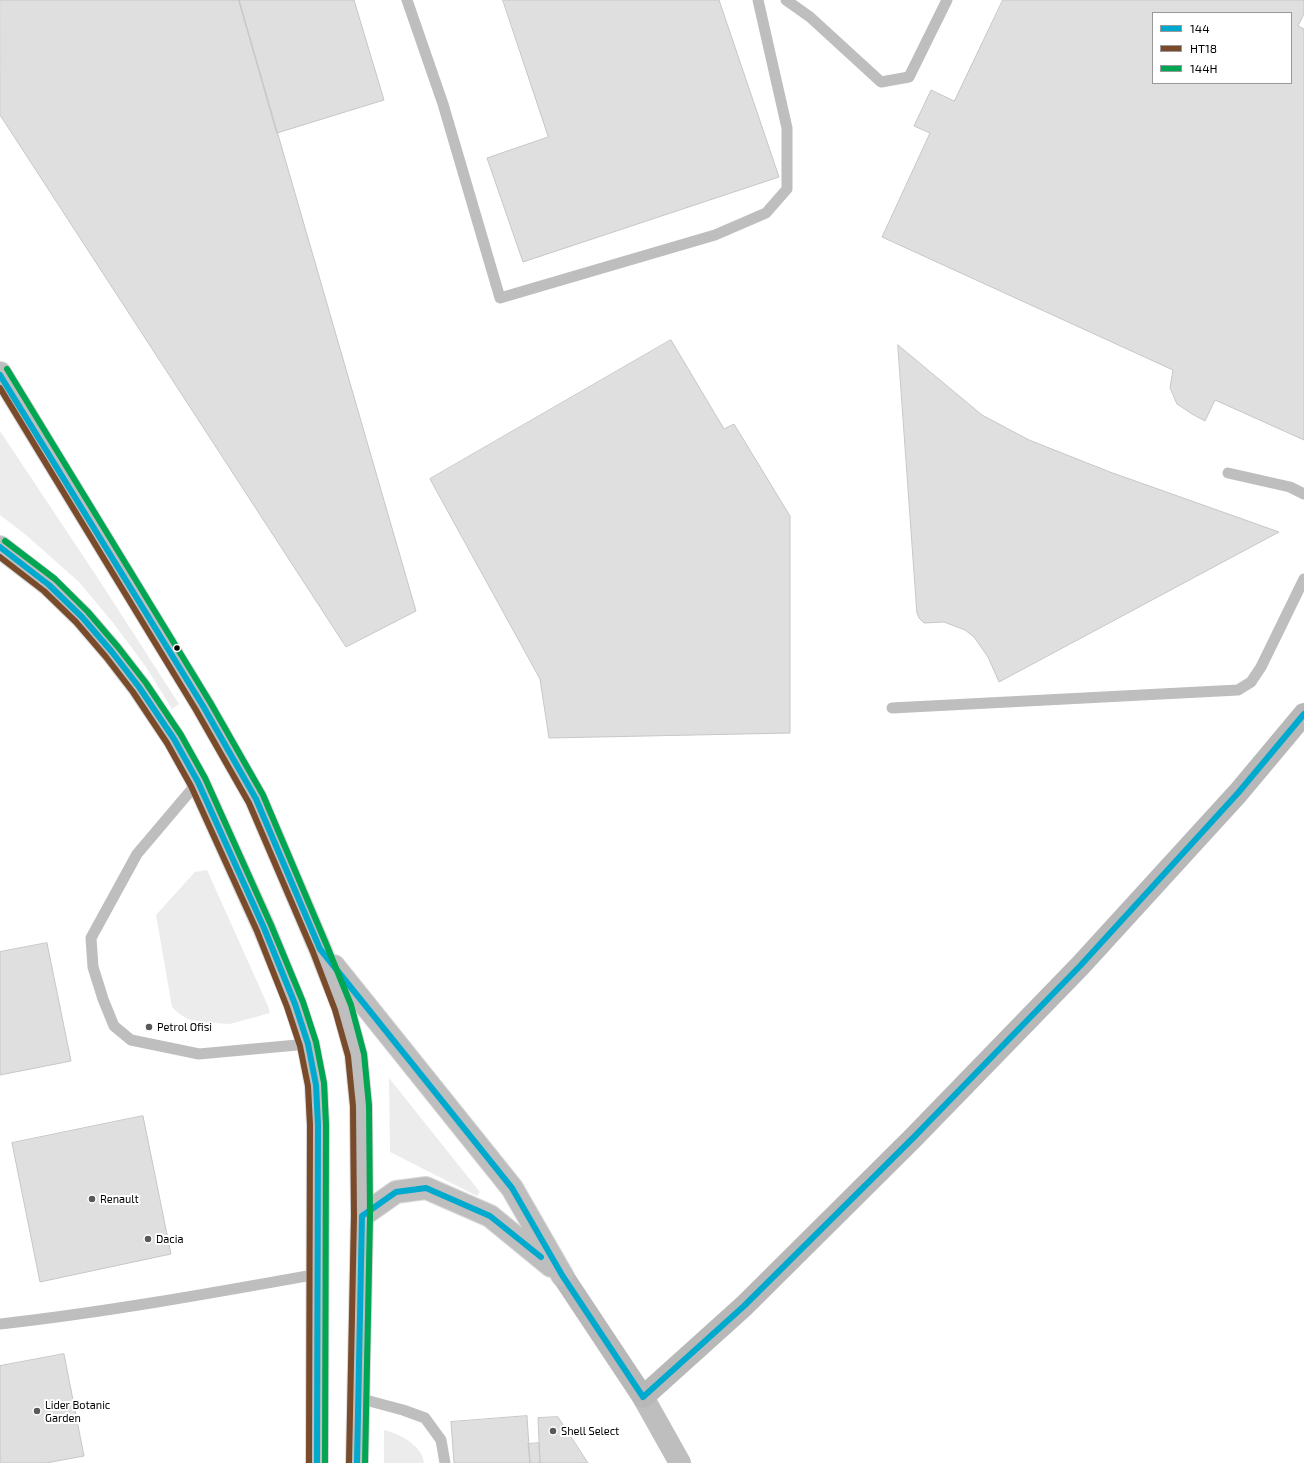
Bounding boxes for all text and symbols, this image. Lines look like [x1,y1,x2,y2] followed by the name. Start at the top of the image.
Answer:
[1152,12,1292,84] legend
[1190,21,1210,35] text: 144
[1190,41,1217,55] text: HT18
[1190,61,1218,75] text: 144H
[172,643,182,653] unlabelled marker
[157,1020,212,1034] place label: Petrol Ofisi
[144,1022,154,1032] marker: Petrol Ofisi
[100,1192,139,1206] place label: Renault
[87,1194,97,1204] marker: Renault
[156,1232,183,1246] place label: Dacia
[143,1234,153,1244] marker: Dacia
[45,1398,110,1424] place label: Lider Botanic Garden
[32,1406,42,1416] marker: Lider Botanic Garden
[561,1424,619,1438] place label: Shell Select
[548,1426,558,1436] marker: Shell Select

